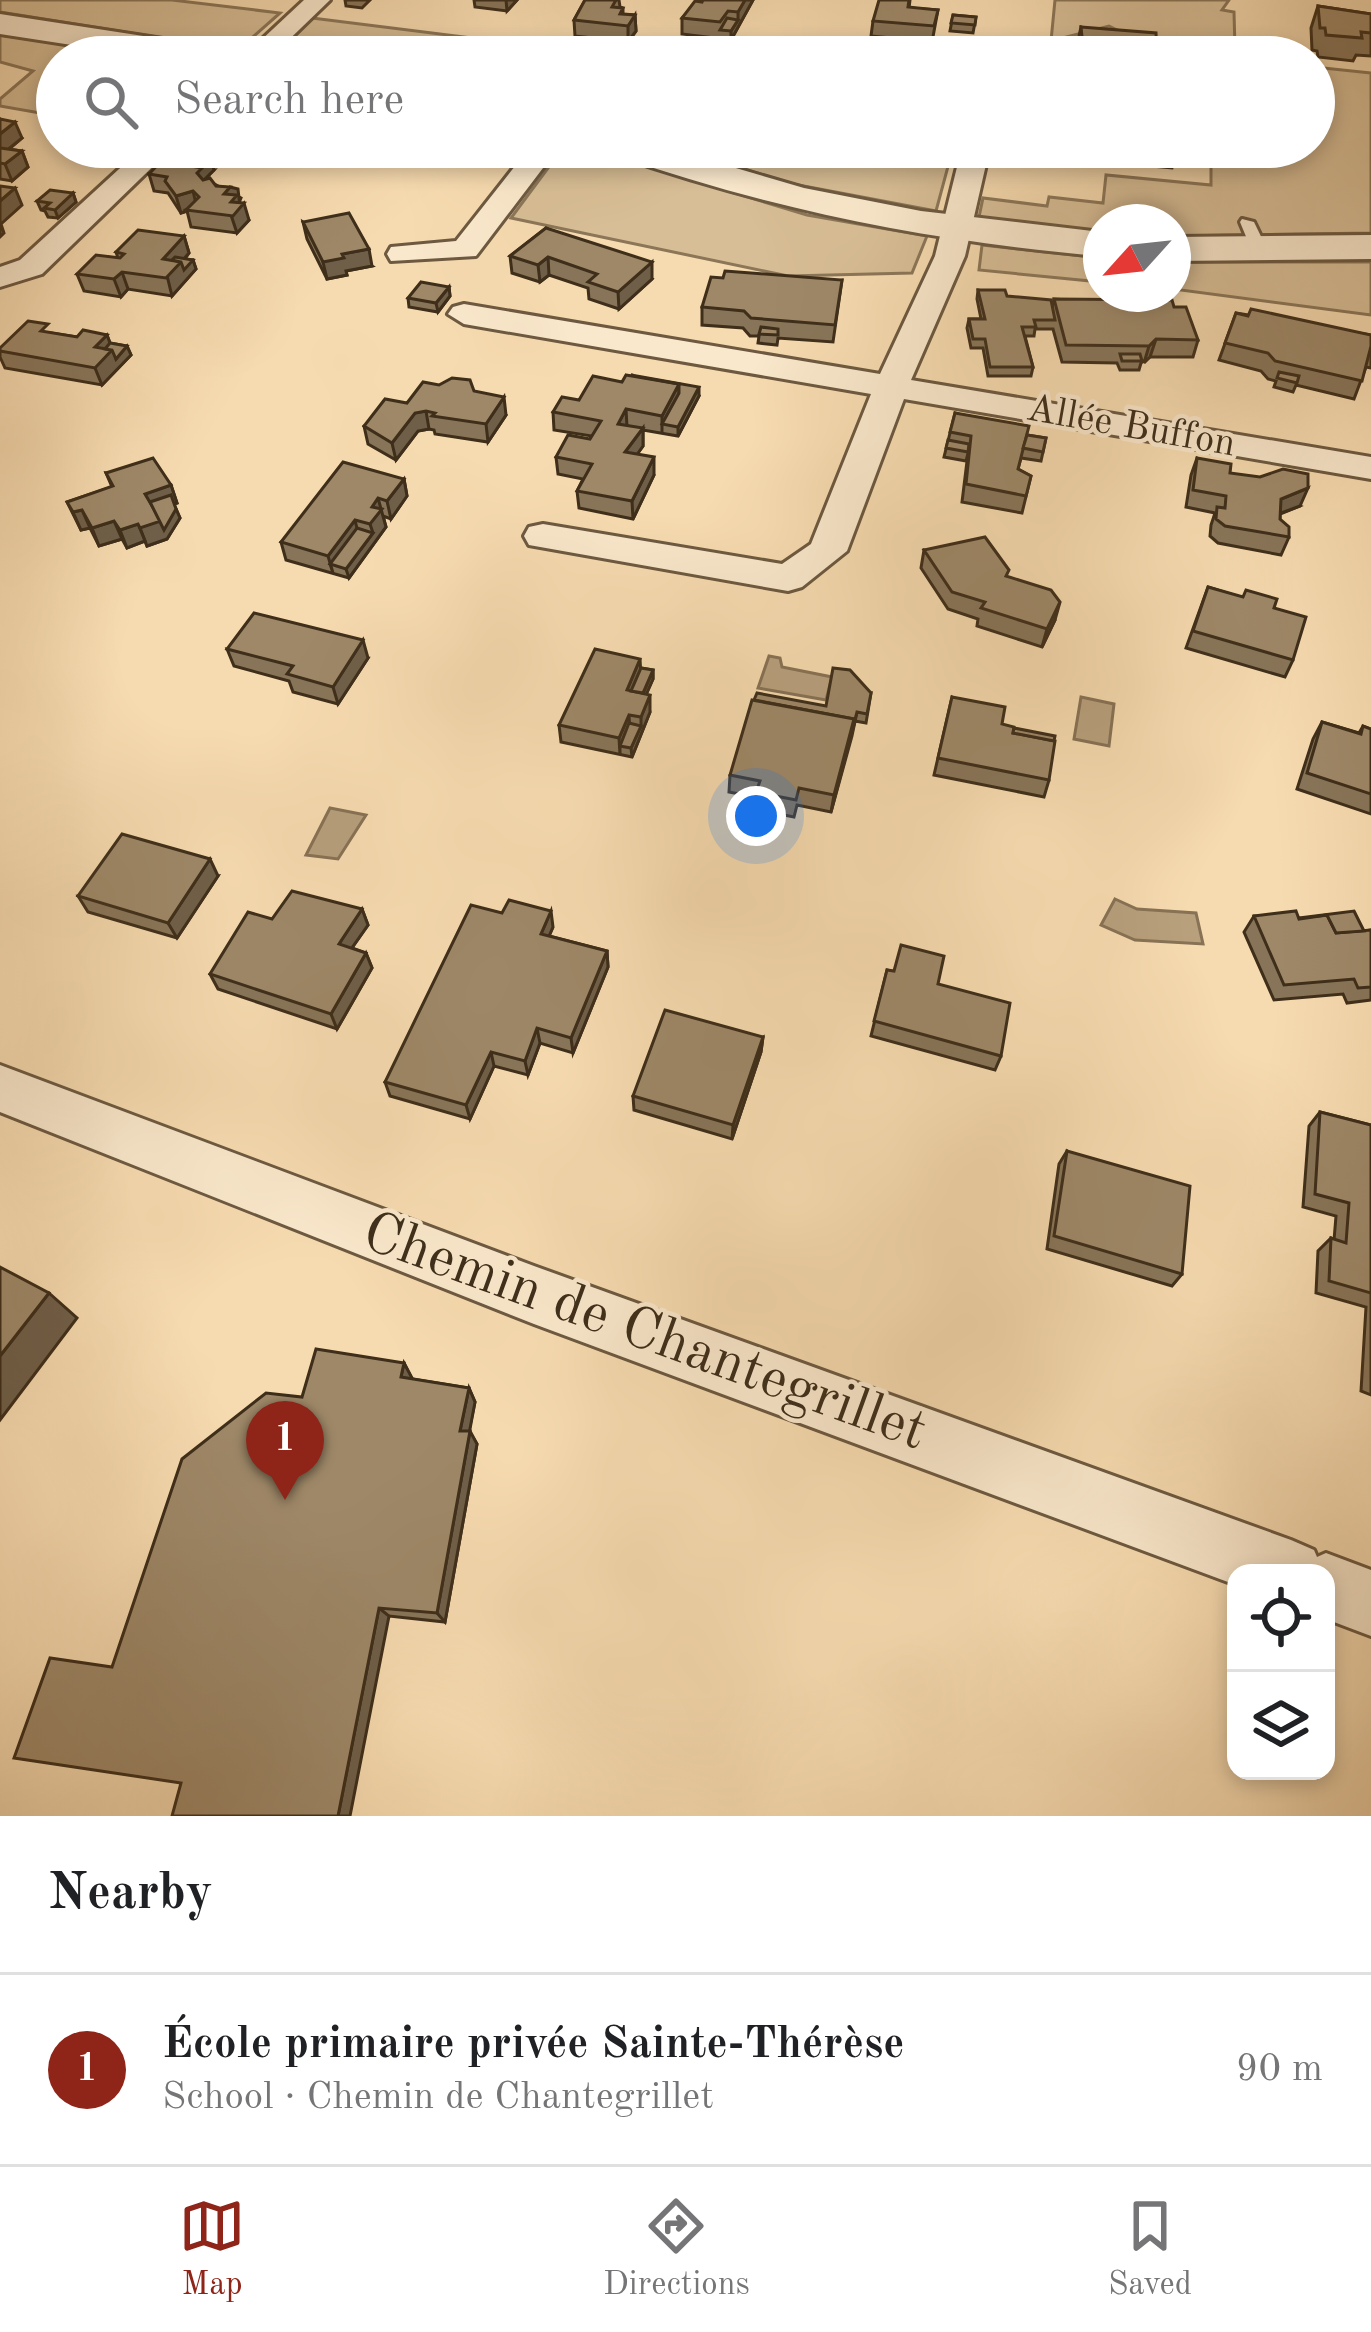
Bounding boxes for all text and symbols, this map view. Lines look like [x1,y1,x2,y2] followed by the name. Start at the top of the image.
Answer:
[36,36,1335,168] search box
[78,69,144,135] icon: search
[174,79,404,124] text: Search here
[1083,204,1191,312] north arrow
[1023,389,1239,465] street label: Allée Buffon
[726,786,786,846] your location
[354,1205,934,1463] street label: Chemin de Chantegrillet
[246,1401,324,1500] pin: 1
[1227,1564,1335,1780] map controls
[1227,1564,1335,1672] button: locate
[1227,1672,1335,1780] button: layers
[48,1869,213,1920] text: Nearby
[162,2023,905,2068] text: École primaire privée Sainte-Thérèse
[76,2050,98,2089] text: 1
[1236,2050,1323,2089] text: 90 m
[162,2078,714,2117] text: School · Chemin de Chantegrillet
[179,2193,245,2306] tab: Map
[603,2193,750,2306] tab: Directions
[1108,2193,1192,2306] tab: Saved

